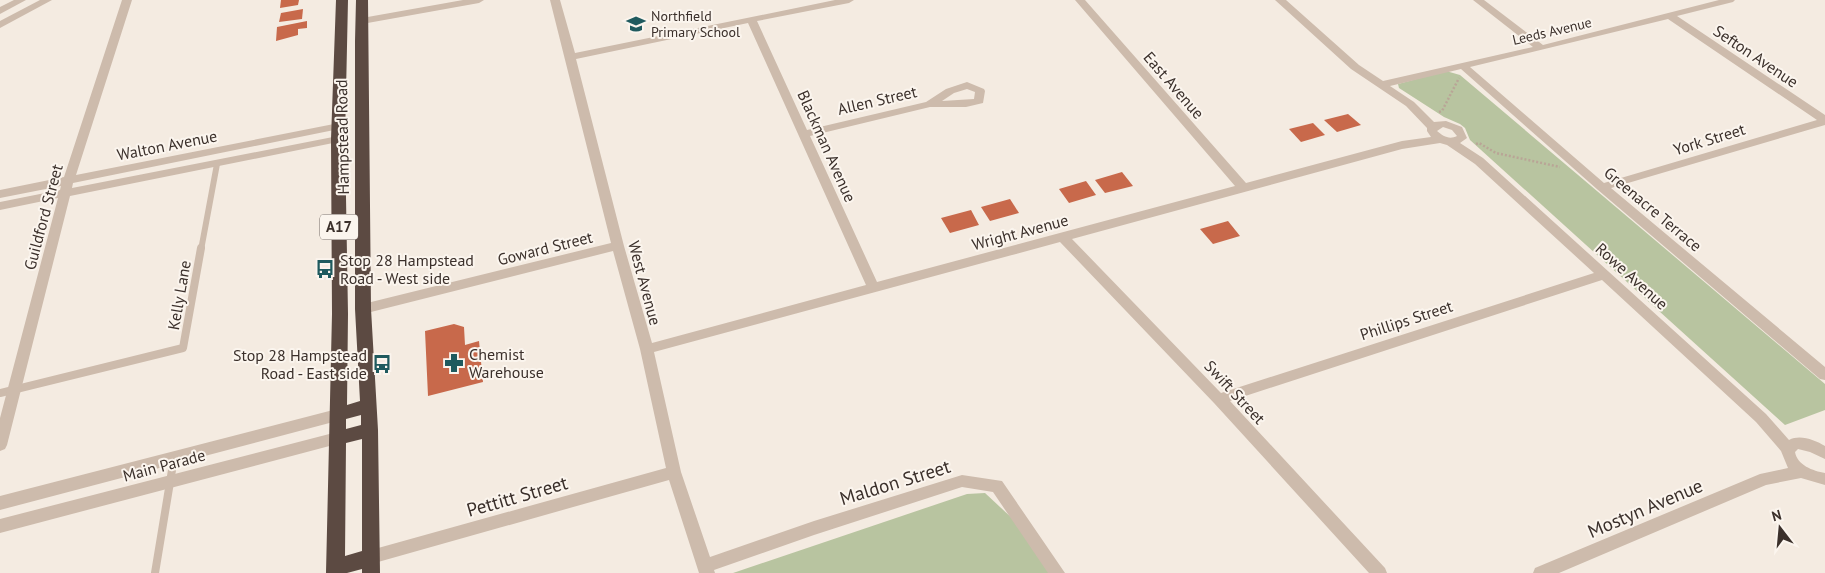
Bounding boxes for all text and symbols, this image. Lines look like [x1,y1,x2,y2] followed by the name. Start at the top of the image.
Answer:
[651,7,740,41] place label: Northfield Primary School
[625,13,647,35] school or university icon: Northfield Primary School
[1511,13,1593,49] street label: Leeds Avenue
[1710,20,1802,92] street label: Sefton Avenue
[1139,47,1209,123] street label: East Avenue
[331,79,353,195] street label: Hampstead Road
[835,81,919,119] street label: Allen Street
[793,87,861,205] street label: Blackman Avenue
[1671,118,1748,159] street label: York Street
[115,125,219,165] street label: Walton Avenue
[19,161,67,272] street label: Guildford Street
[1600,162,1706,256] street label: Greenacre Terrace
[970,210,1070,254] street label: Wright Avenue
[320,214,358,240] road number: A17
[495,226,595,269] street label: Goward Street
[1592,238,1672,314] street label: Rowe Avenue
[624,239,666,327] street label: West Avenue
[340,250,474,288] place label: Stop 28 Hampstead Road - West side
[314,258,336,280] bus stop icon: Stop 28 Hampstead Road - West side
[163,259,195,331] street label: Kelly Lane
[1357,295,1455,344] street label: Phillips Street
[469,344,544,382] place label: Chemist Warehouse
[233,345,367,383] place label: Stop 28 Hampstead Road - East side
[443,352,465,374] pharmacy icon: Chemist Warehouse
[371,353,393,375] bus stop icon: Stop 28 Hampstead Road - East side
[1200,356,1270,428] street label: Swift Street
[121,444,207,486] street label: Main Parade
[837,454,954,510] street label: Maldon Street
[464,470,571,522] street label: Pettitt Street
[1584,473,1706,543] street label: Mostyn Avenue
[1755,503,1805,553] north arrow
[1770,506,1783,525] text: N

